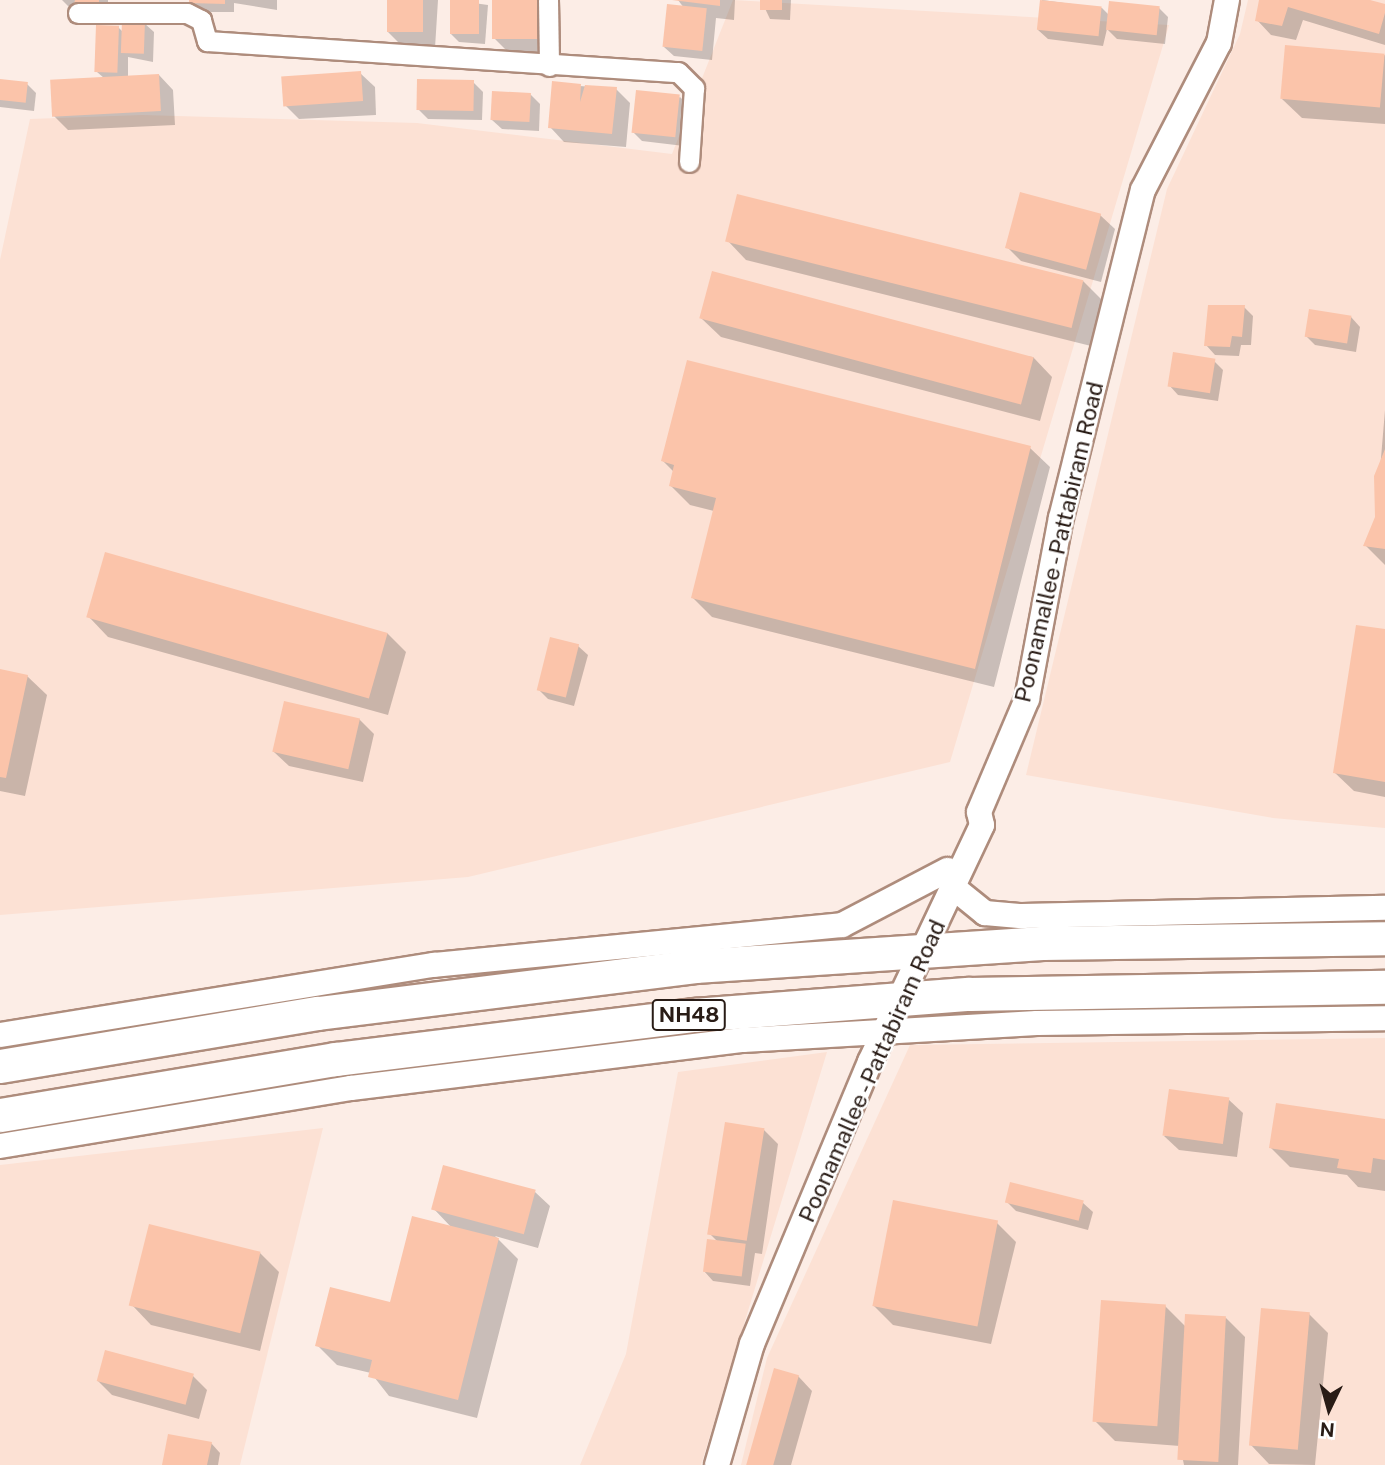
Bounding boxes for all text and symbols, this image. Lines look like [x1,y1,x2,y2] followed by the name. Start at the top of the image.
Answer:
[1008,376,1110,708] street label: Poonamallee - Pattabiram Road
[791,912,953,1230] street label: Poonamallee - Pattabiram Road
[650,998,728,1032] road number: NH48
[1294,1374,1364,1444] north arrow
[1319,1418,1336,1442] text: N

